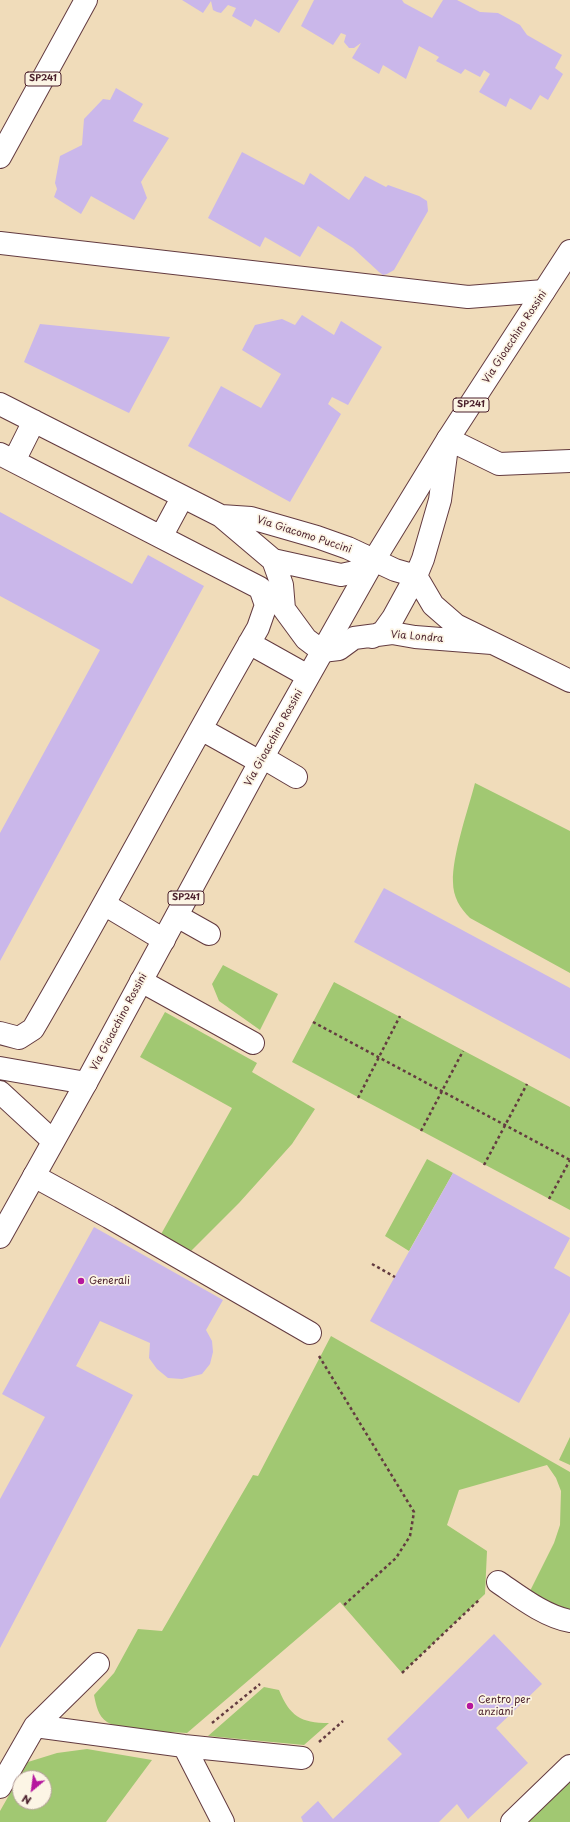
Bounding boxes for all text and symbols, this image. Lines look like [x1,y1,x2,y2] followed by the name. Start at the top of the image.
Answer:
[25,72,61,86] road number: SP241
[480,288,550,386] street label: Via Gioacchino Rossini
[453,398,489,412] road number: SP241
[255,514,353,556] street label: Via Giacomo Puccini
[390,629,444,645] street label: Via Londra
[242,688,306,788] street label: Via Gioacchino Rossini
[168,891,204,905] road number: SP241
[88,971,150,1073] street label: Via Gioacchino Rossini
[89,1275,130,1287] place label: Generali
[76,1276,86,1286] marker: Generali
[478,1694,530,1718] place label: Centro per anziani
[465,1701,475,1711] marker: Centro per anziani
[12,1770,52,1810] north arrow
[18,1791,34,1810] text: N

